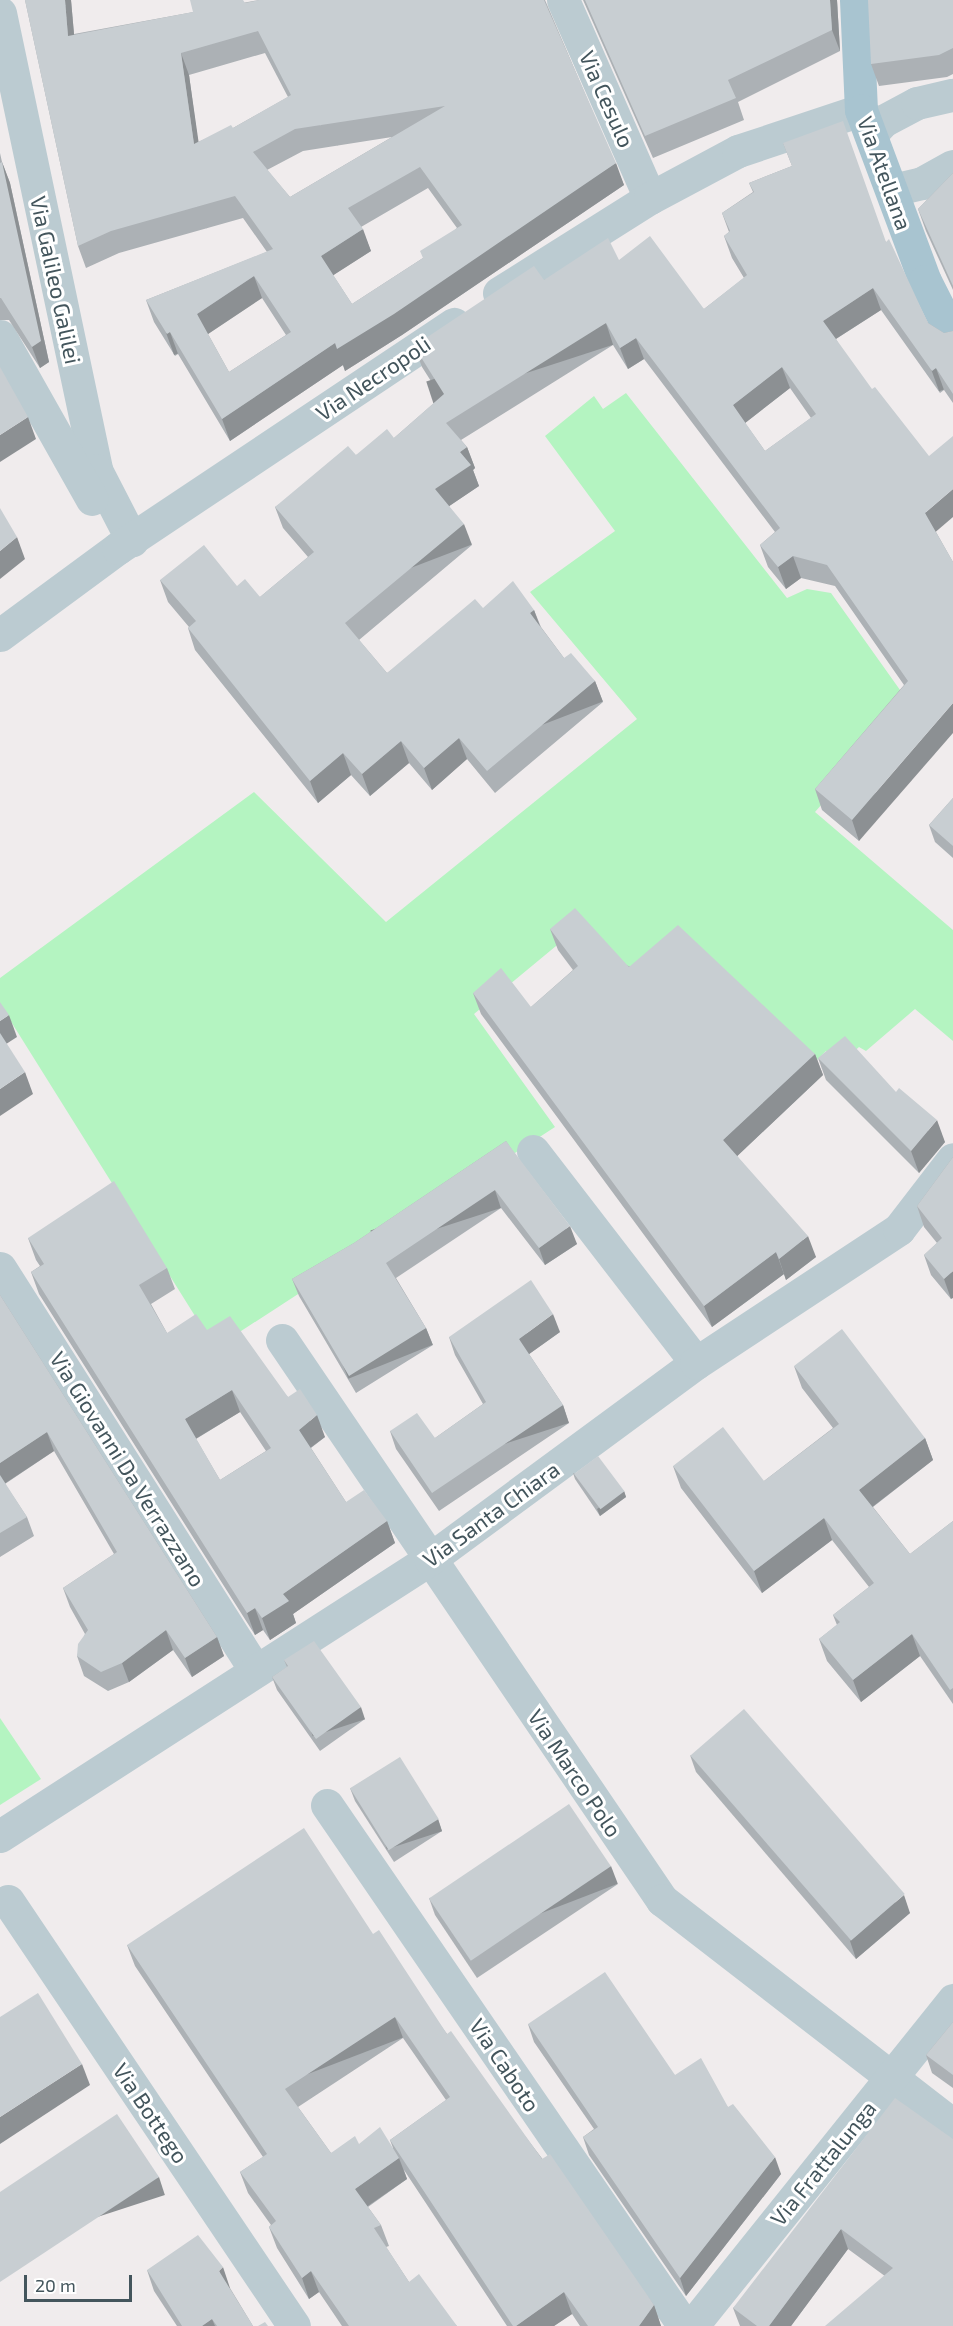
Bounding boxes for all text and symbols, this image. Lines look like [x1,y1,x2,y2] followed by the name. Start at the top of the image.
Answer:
[574,47,640,151] street label: Via Cesulo
[852,112,918,234] street label: Via Atellana
[25,194,87,366] street label: Via Galileo Galilei
[311,330,435,426] street label: Via Necropoli
[45,1346,211,1592] street label: Via Giovanni Da Verrazzano
[418,1456,564,1572] street label: Via Santa Chiara
[523,1704,627,1842] street label: Via Marco Polo
[464,2014,546,2116] street label: Via Caboto
[108,2058,194,2168] street label: Via Bottego
[765,2095,881,2231] street label: Via Frattalunga
[27,2263,135,2301] scale bar
[35,2274,76,2296] text: 20 m

